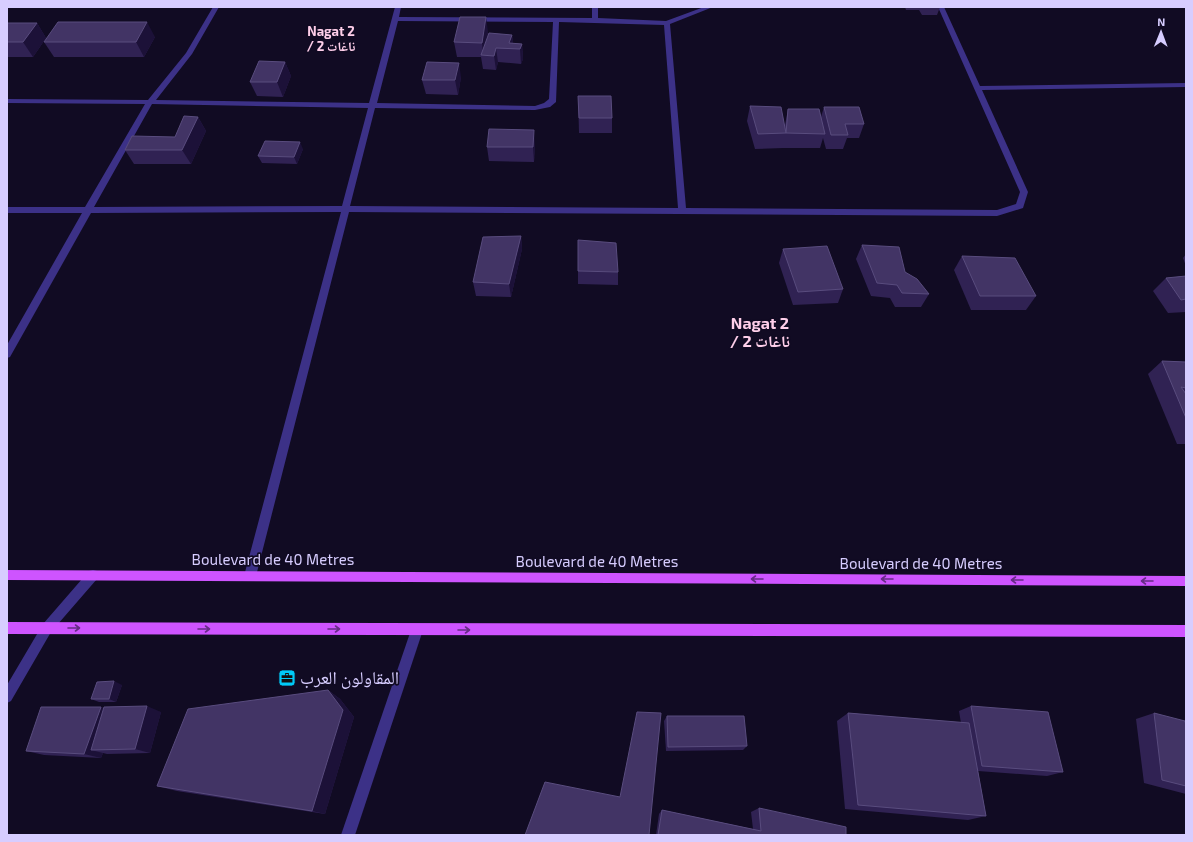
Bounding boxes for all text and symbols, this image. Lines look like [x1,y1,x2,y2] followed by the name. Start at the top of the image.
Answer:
[1141,12,1181,52] north arrow
[1157,15,1165,28] text: N
[307,23,356,54] district label: Nagat 2 / ناغات 2
[730,313,790,350] district label: Nagat 2 / ناغات 2
[192,550,354,568] street label: Boulevard de 40 Metres
[516,552,678,570] street label: Boulevard de 40 Metres
[840,554,1002,572] street label: Boulevard de 40 Metres
[751,575,764,583] one-way arrow
[881,575,894,583] one-way arrow
[1011,576,1024,584] one-way arrow
[1141,577,1154,585] one-way arrow
[67,624,80,632] one-way arrow
[197,625,210,633] one-way arrow
[327,626,340,633] one-way arrow
[457,626,470,634] one-way arrow
[300,666,399,689] place label: المقاولون العرب
[277,668,297,688] office icon: المقاولون العرب

